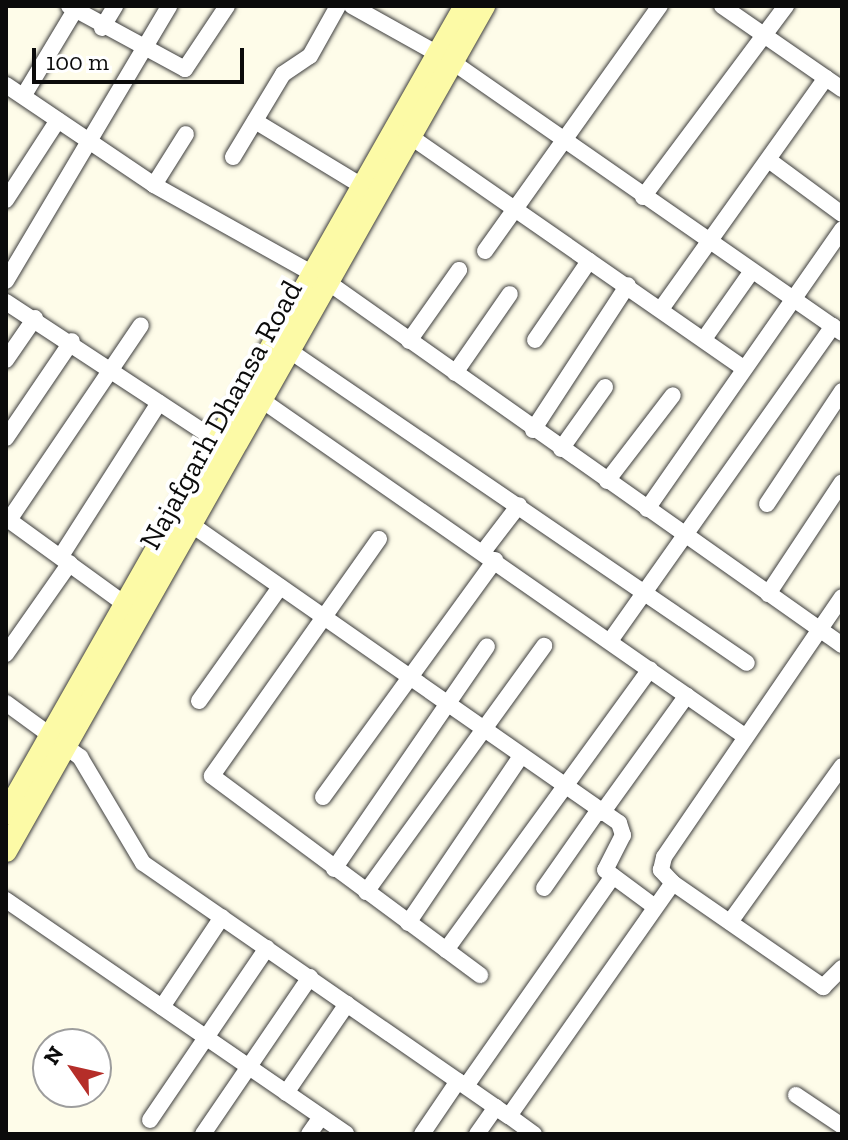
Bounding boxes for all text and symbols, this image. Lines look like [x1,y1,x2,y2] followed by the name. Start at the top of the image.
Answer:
[36,32,248,82] scale bar
[46,47,109,76] text: 100 m
[132,274,310,556] street label: Najafgarh Dhansa Road
[32,1028,112,1108] north arrow
[37,1041,69,1070] text: N

